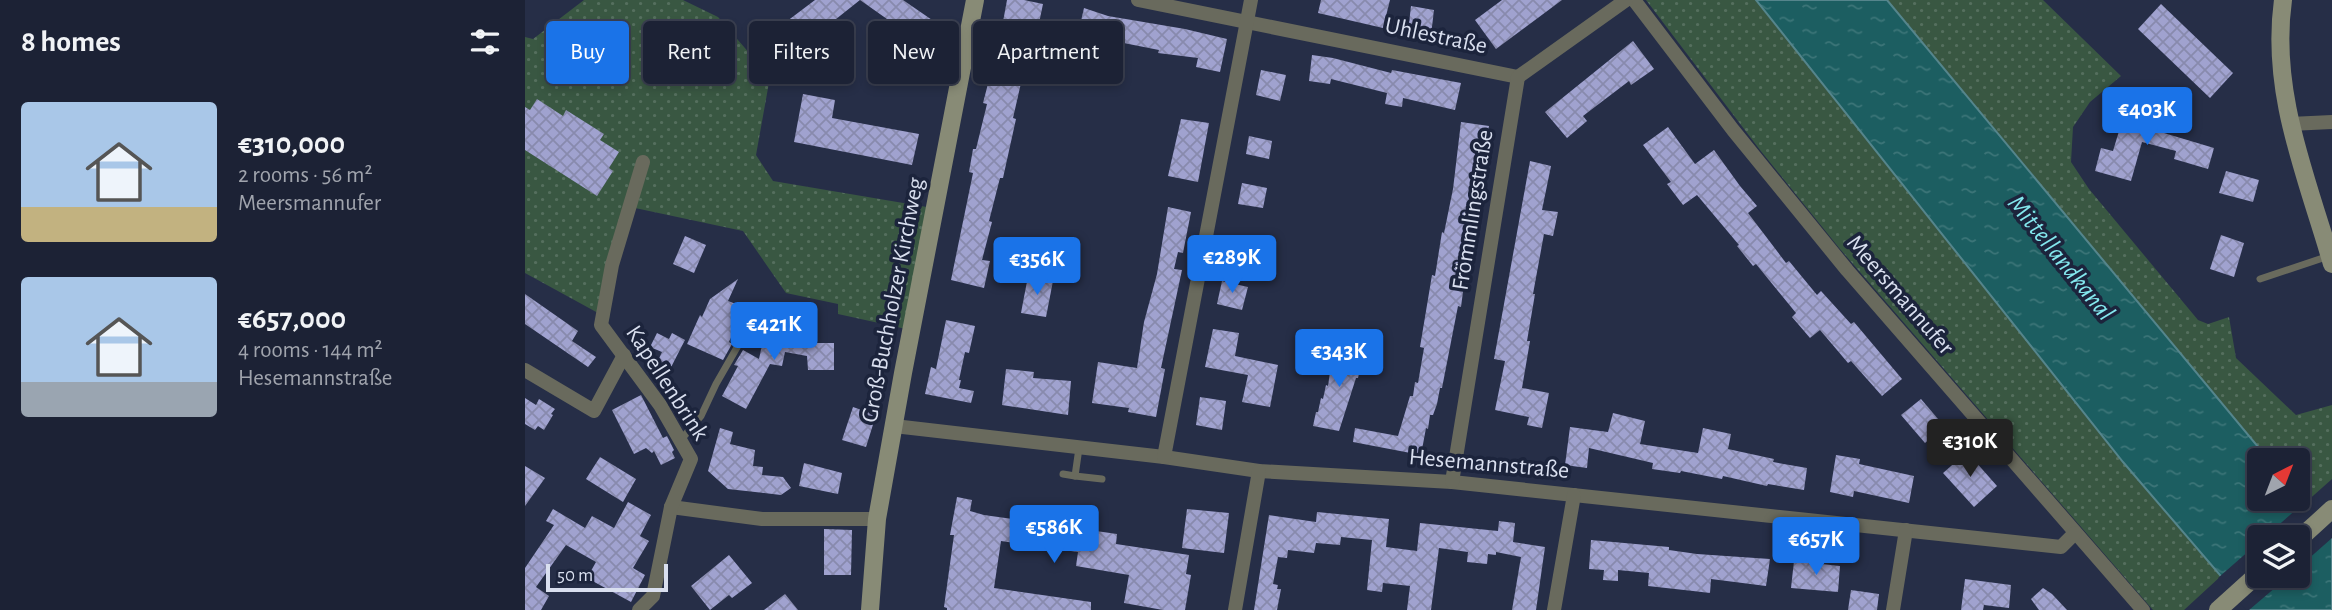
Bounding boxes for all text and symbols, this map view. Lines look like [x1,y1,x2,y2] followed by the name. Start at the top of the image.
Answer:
[1383,13,1489,59] street label: Uhlestraße
[546,21,629,84] chip: Buy
[643,21,735,84] chip: Rent
[749,21,854,84] chip: Filters
[868,21,959,84] chip: New
[973,21,1123,84] chip: Apartment
[466,23,504,61] icon: filters
[21,27,121,57] text: 8 homes
[2098,88,2196,147] pin: €403K
[2118,98,2176,121] text: €403K
[1448,128,1498,292] street label: Frömmlingstraße
[238,129,345,159] text: €310,000
[77,130,161,214] icon: home
[238,164,372,187] text: 2 rooms · 56 m²
[857,175,929,424] street label: Groß-Buchholzer Kirchweg
[2003,190,2119,326] water label: Mittellandkanal
[238,192,381,215] text: Meersmannufer
[1842,231,1958,359] street label: Meersmannufer
[1183,236,1281,295] pin: €289K
[988,238,1086,297] pin: €356K
[1203,246,1261,269] text: €289K
[1009,248,1065,271] text: €356K
[725,302,823,362] pin: €421K
[238,304,346,334] text: €657,000
[77,305,161,389] icon: home
[747,313,801,336] text: €421K
[621,321,713,445] street label: Kapellenbrink
[1290,330,1388,389] pin: €343K
[238,339,383,362] text: 4 rooms · 144 m²
[1311,340,1367,363] text: €343K
[238,367,392,390] text: Hesemannstraße
[1921,420,2019,479] pin: €310K
[1943,430,1997,453] text: €310K
[1408,445,1570,483] street label: Hesemannstraße
[2247,448,2310,511] north arrow
[2247,448,2310,588] map controls
[1005,505,1103,565] pin: €586K
[1026,516,1082,539] text: €586K
[1767,518,1865,577] pin: €657K
[2247,525,2310,588] button: layers
[1788,528,1844,551] text: €657K
[546,561,669,593] scale bar
[557,566,593,585] text: 50 m

